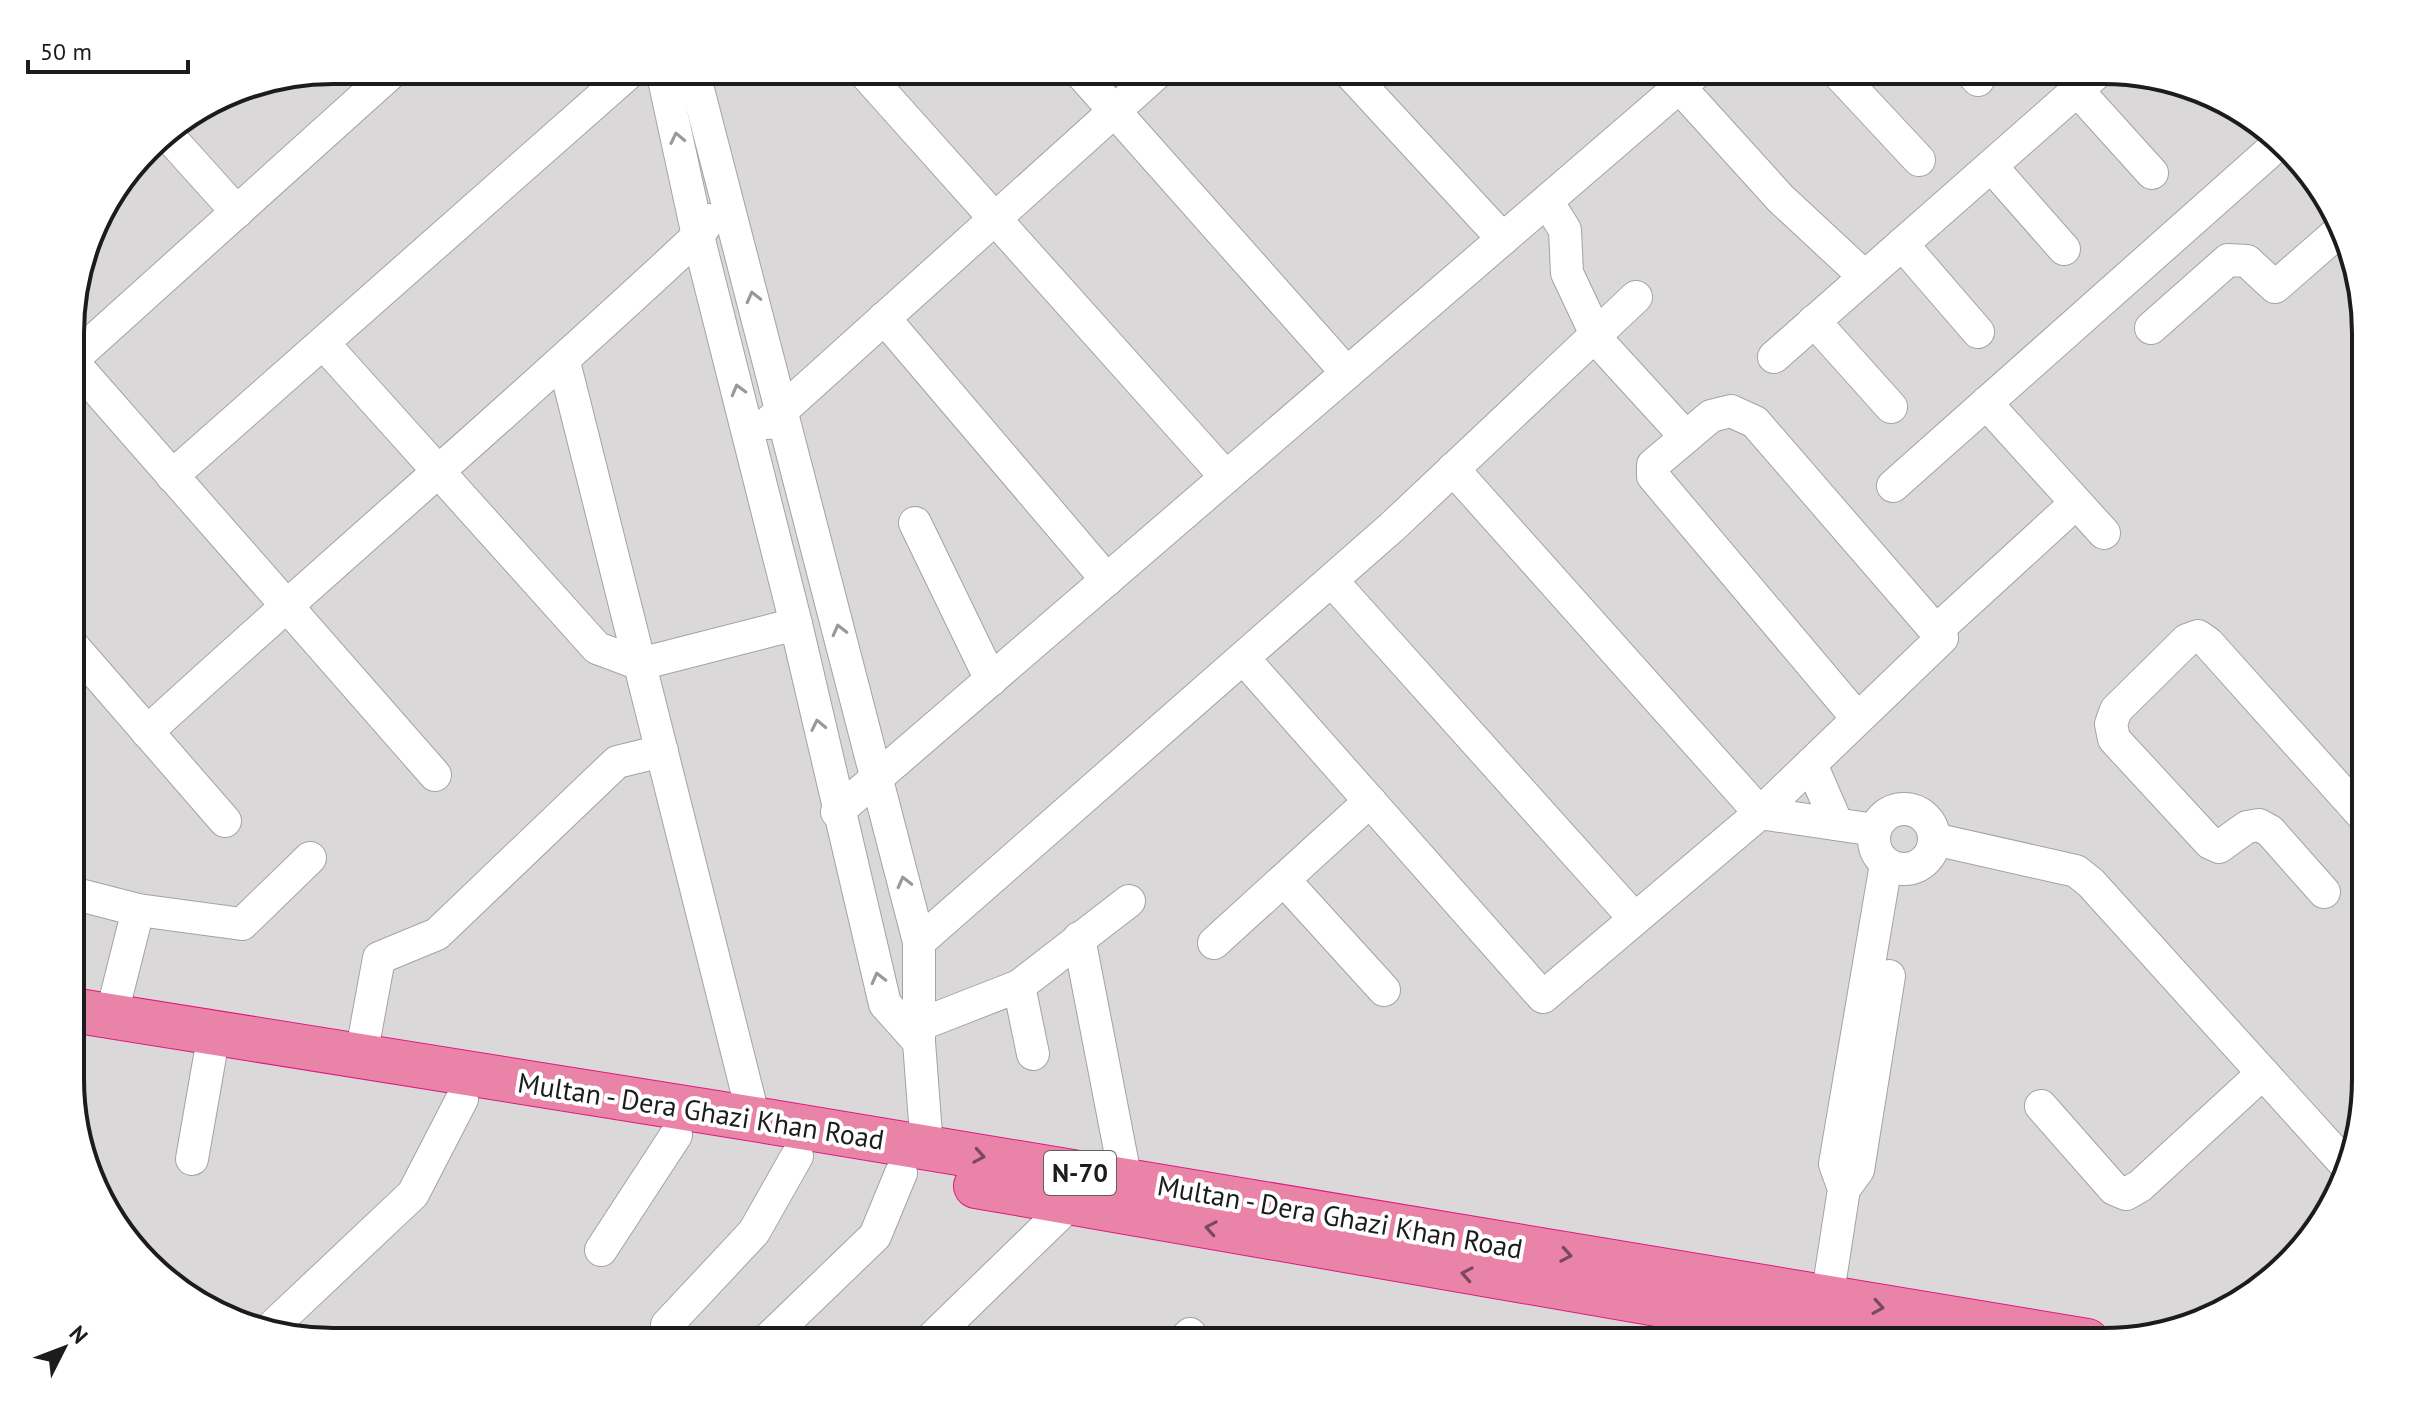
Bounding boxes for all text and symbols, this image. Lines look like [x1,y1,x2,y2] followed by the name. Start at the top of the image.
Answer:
[28,24,188,74] scale bar
[40,36,92,67] text: 50 m
[669,131,686,145] one-way arrow
[746,291,763,305] one-way arrow
[731,384,748,398] one-way arrow
[832,624,849,638] one-way arrow
[810,718,827,732] one-way arrow
[896,876,913,890] one-way arrow
[871,971,888,985] one-way arrow
[515,1063,887,1158] street label: Multan - Dera Ghazi Khan Road
[972,1147,985,1164] one-way arrow
[1044,1151,1116,1195] road number: N-70
[1155,1166,1526,1267] street label: Multan - Dera Ghazi Khan Road
[1205,1221,1218,1238] one-way arrow
[1560,1245,1573,1262] one-way arrow
[1461,1266,1474,1283] one-way arrow
[1871,1298,1885,1315] one-way arrow
[24,1308,104,1388] north arrow
[64,1320,94,1349] text: N

